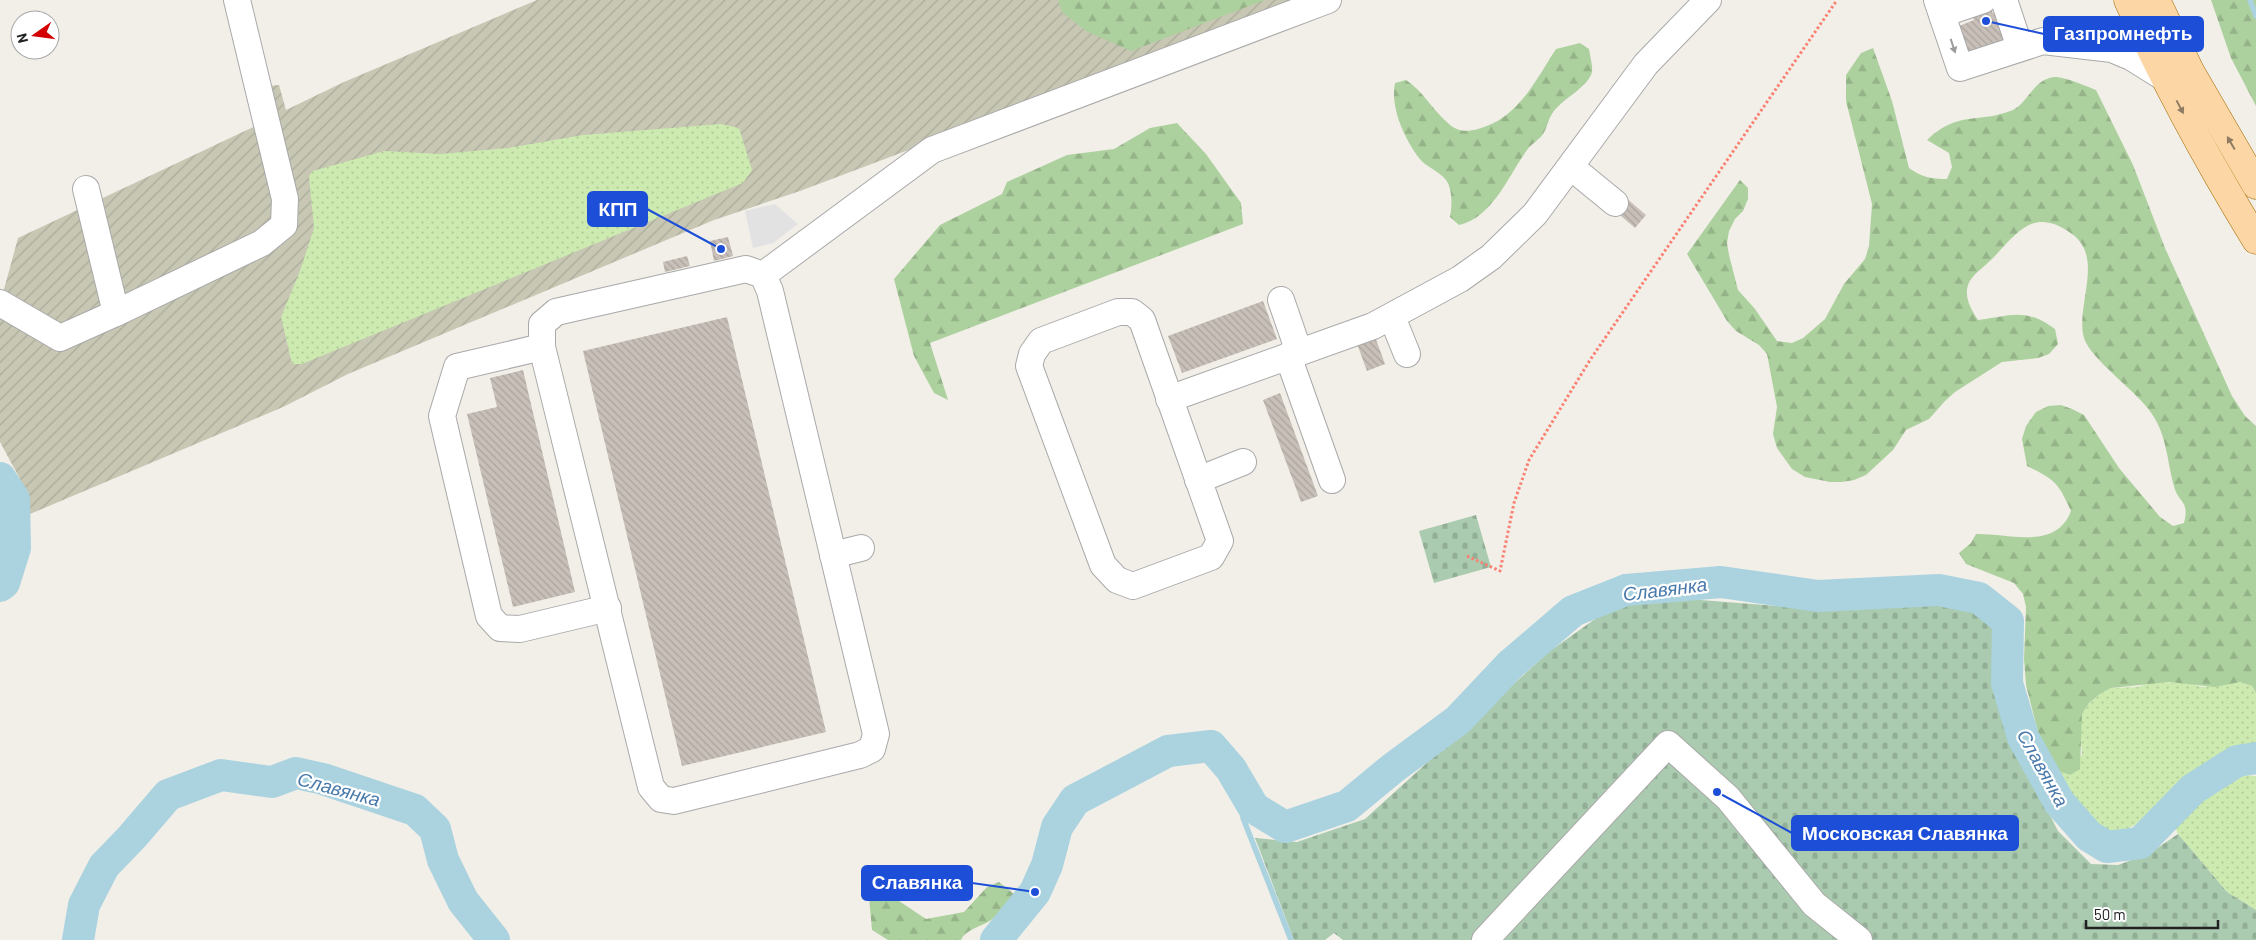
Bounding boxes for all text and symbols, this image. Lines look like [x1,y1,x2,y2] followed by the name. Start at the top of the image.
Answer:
[10,10,60,60] north arrow
[2044,17,2203,51] callout: Газпромнефть
[2054,21,2192,44] text: Газпромнефть
[13,32,31,45] text: N
[1949,39,1957,54] one-way arrow
[2176,100,2184,114] one-way arrow
[2227,136,2236,149] one-way arrow
[588,192,647,226] callout: КПП
[599,197,637,220] text: КПП
[1622,572,1708,605] water label: Славянка
[2013,725,2074,810] water label: Славянка
[295,766,383,811] water label: Славянка
[1792,816,2018,850] callout: Московская Славянка
[1802,821,2008,844] text: Московская Славянка
[862,866,972,900] callout: Славянка
[872,870,963,893] text: Славянка
[2086,898,2218,930] scale bar
[2094,905,2126,923] text: 50 m

